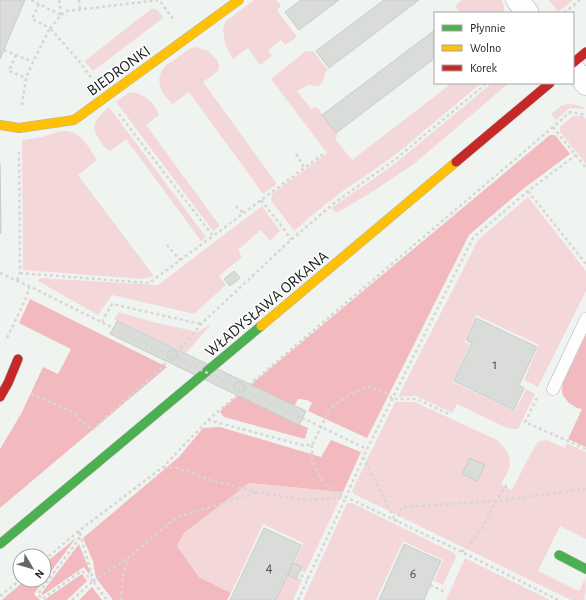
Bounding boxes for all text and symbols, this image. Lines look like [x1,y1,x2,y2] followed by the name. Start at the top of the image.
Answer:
[434,12,574,84] legend
[470,22,505,35] text: Płynnie
[470,42,501,54] text: Wolno
[84,43,153,99] street label: BIEDRONKI
[470,62,497,74] text: Korek
[202,248,331,360] street label: WŁADYSŁAWA ORKANA
[493,358,497,372] house number: 1
[12,548,52,588] north arrow
[266,561,273,575] house number: 4
[33,567,46,580] text: N
[410,567,416,581] house number: 6

